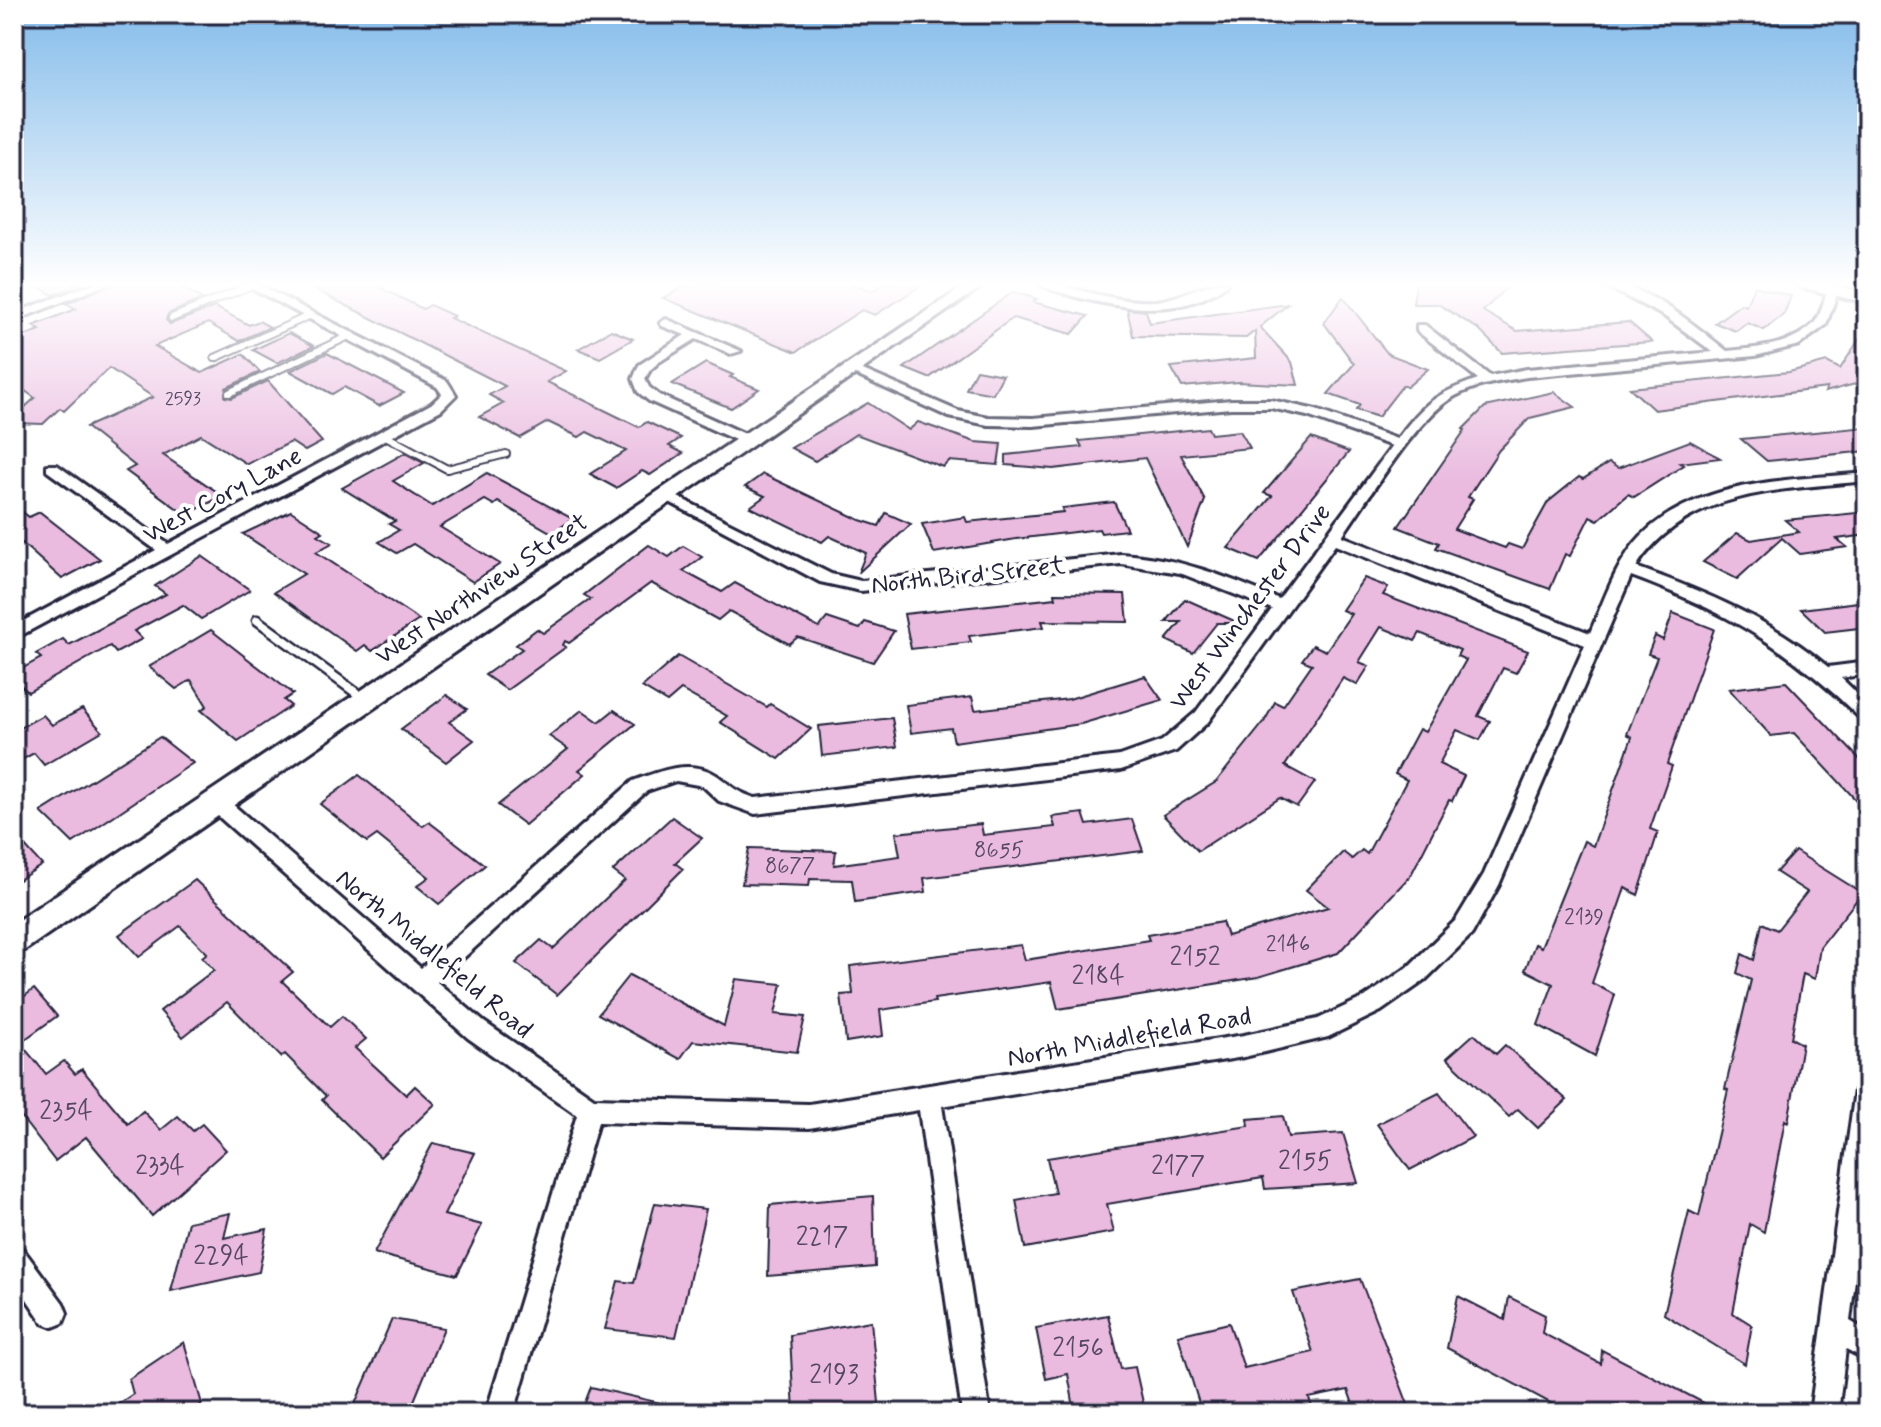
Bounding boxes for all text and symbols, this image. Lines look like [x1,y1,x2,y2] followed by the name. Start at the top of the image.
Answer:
[165,387,201,411] house number: 2593
[137,440,308,552] street label: West Cory Lane
[1162,497,1339,717] street label: West Winchester Drive
[369,506,595,674] street label: West Northview Street
[869,549,1067,603] street label: North Bird Street
[974,837,1024,865] house number: 8655
[765,853,815,881] house number: 8677
[328,862,539,1047] street label: North Middlefield Road
[1564,904,1604,932] house number: 2139
[1266,931,1310,959] house number: 2146
[1169,941,1221,975] house number: 2152
[1071,960,1125,994] house number: 2184
[1005,1000,1254,1076] street label: North Middlefield Road
[39,1095,93,1129] house number: 2354
[1278,1145,1332,1179] house number: 2155
[135,1150,185,1184] house number: 2334
[1151,1150,1205,1184] house number: 2177
[796,1221,848,1255] house number: 2217
[193,1240,249,1274] house number: 2294
[1052,1332,1104,1366] house number: 2156
[809,1359,859,1393] house number: 2193

